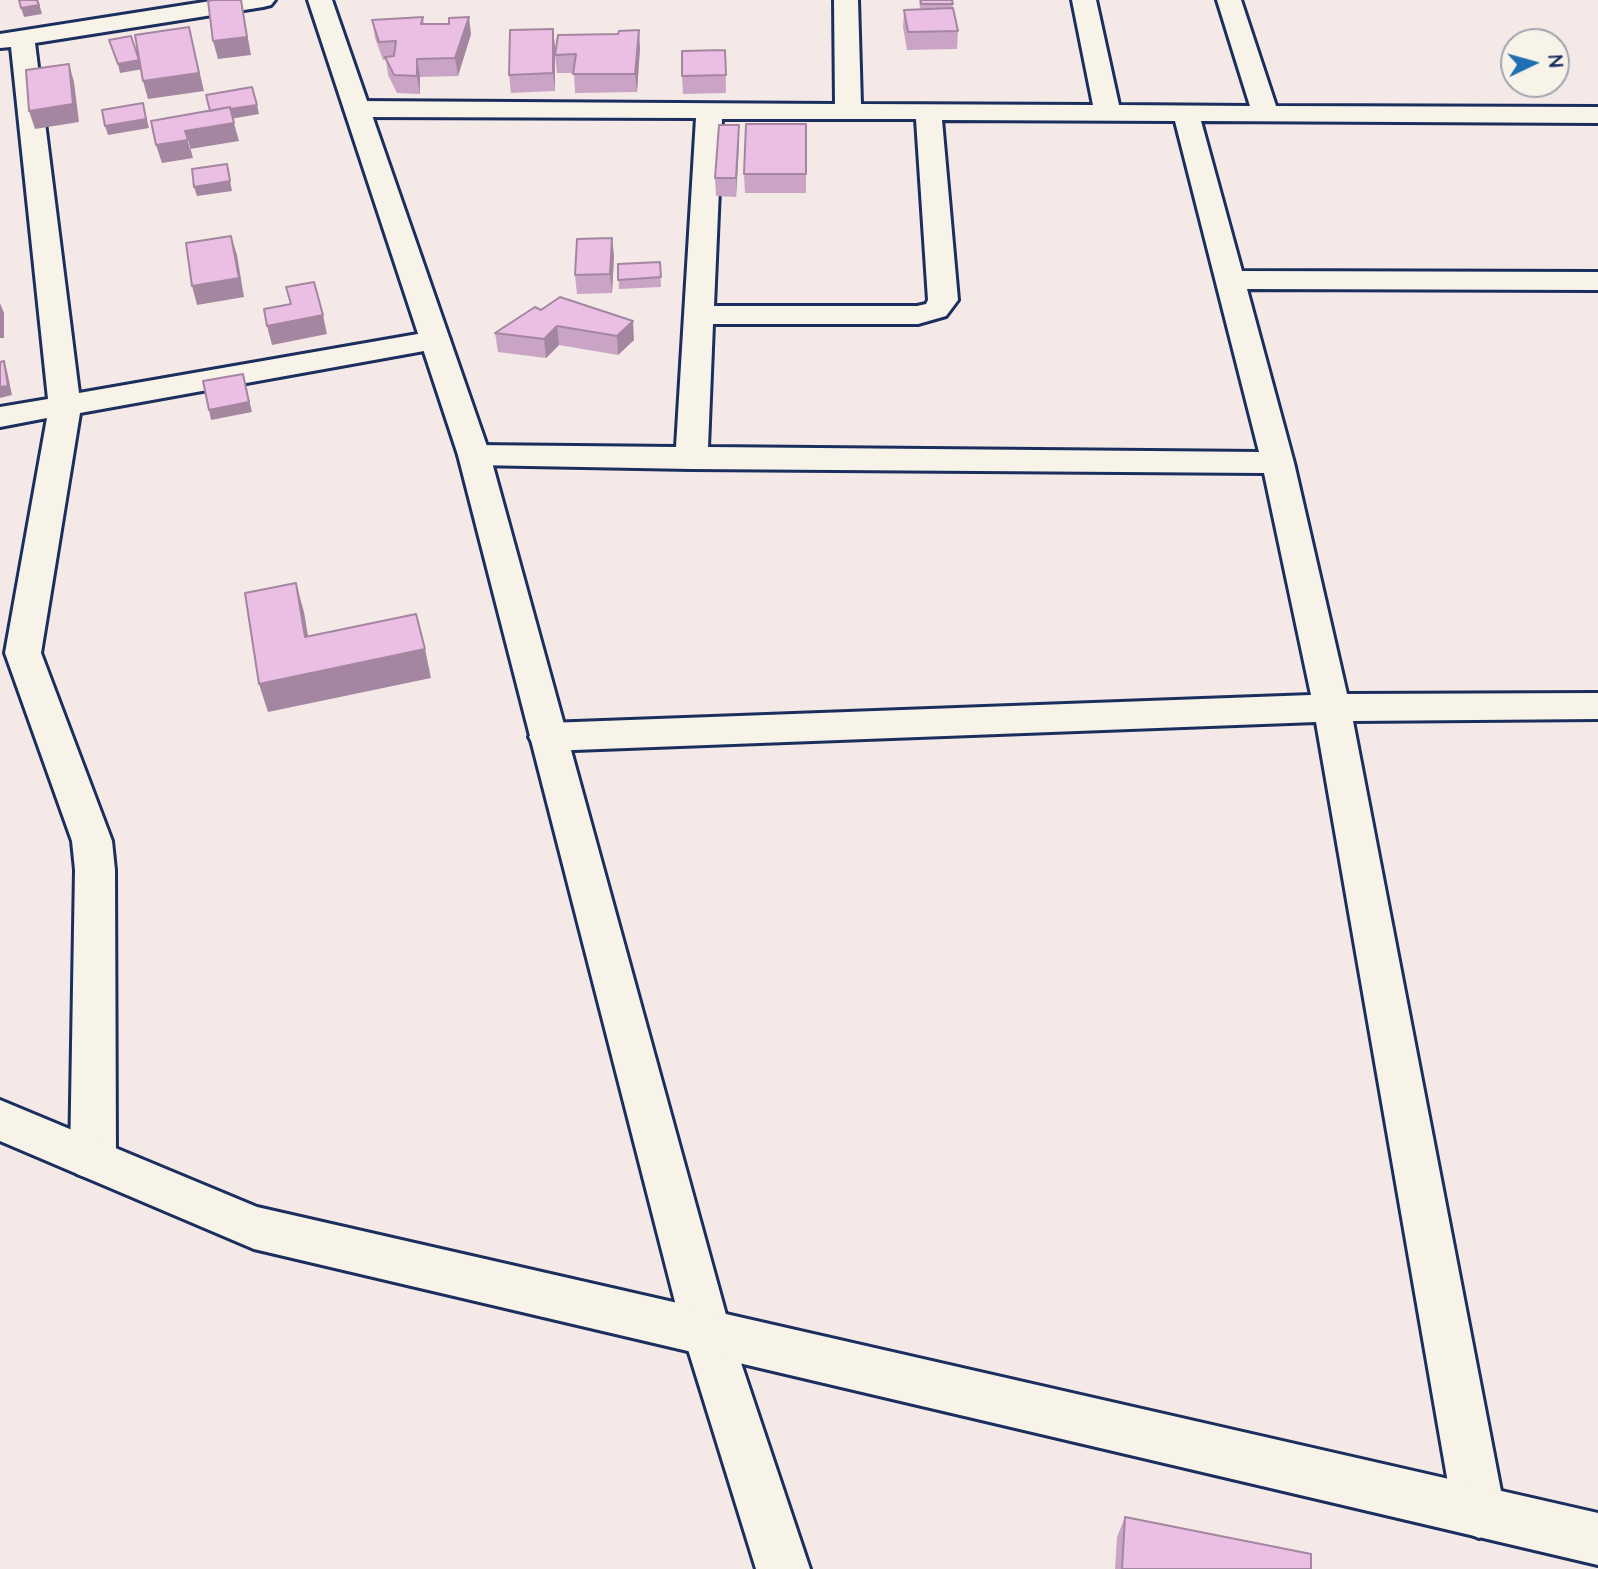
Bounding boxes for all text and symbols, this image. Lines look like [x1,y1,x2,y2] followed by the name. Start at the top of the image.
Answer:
[1500,28,1570,98] north arrow
[1540,54,1568,68] text: N

